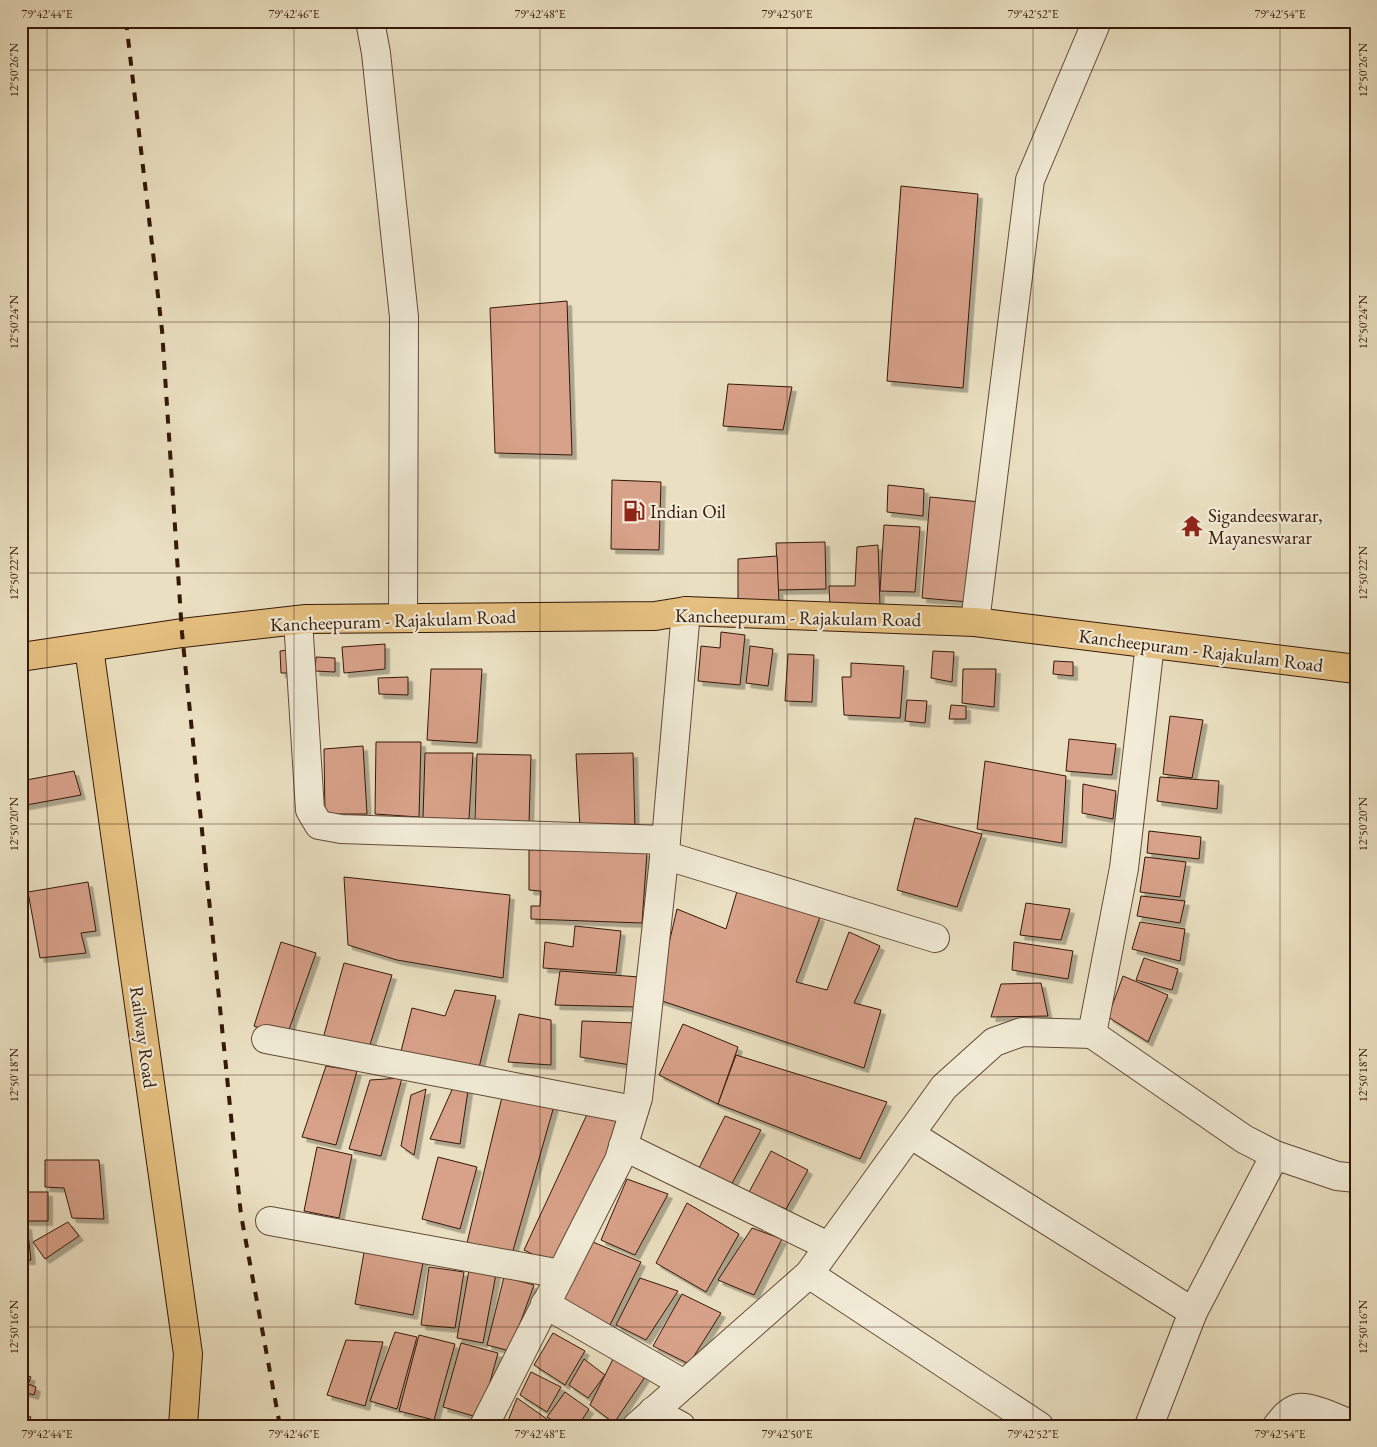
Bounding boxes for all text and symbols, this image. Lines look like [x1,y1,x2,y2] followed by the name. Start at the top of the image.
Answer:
[21,6,73,22] text: 79°42'44"E
[268,6,320,22] text: 79°42'46"E
[514,6,566,22] text: 79°42'48"E
[761,6,813,22] text: 79°42'50"E
[1007,6,1059,22] text: 79°42'52"E
[1254,6,1306,22] text: 79°42'54"E
[6,43,22,97] text: 12°50'26"N
[1355,43,1371,97] text: 12°50'26"N
[6,295,22,349] text: 12°50'24"N
[1355,295,1371,349] text: 12°50'24"N
[621,498,647,524] fuel station icon: Indian Oil
[650,499,726,524] place label: Indian Oil
[1208,503,1323,550] place label: Sigandeeswarar, Mayaneswarar
[1179,513,1205,539] temple icon: Sigandeeswarar, Mayaneswarar
[6,546,22,600] text: 12°50'22"N
[1355,546,1371,600] text: 12°50'22"N
[675,603,922,632] street label: Kancheepuram - Rajakulam Road
[269,604,517,637] street label: Kancheepuram - Rajakulam Road
[1077,623,1325,678] street label: Kancheepuram - Rajakulam Road
[6,797,22,851] text: 12°50'20"N
[1355,797,1371,851] text: 12°50'20"N
[124,985,163,1090] street label: Railway Road
[6,1048,22,1102] text: 12°50'18"N
[1355,1048,1371,1102] text: 12°50'18"N
[6,1300,22,1354] text: 12°50'16"N
[1355,1300,1371,1354] text: 12°50'16"N
[21,1426,73,1442] text: 79°42'44"E
[268,1426,320,1442] text: 79°42'46"E
[514,1426,566,1442] text: 79°42'48"E
[761,1426,813,1442] text: 79°42'50"E
[1007,1426,1059,1442] text: 79°42'52"E
[1254,1426,1306,1442] text: 79°42'54"E

